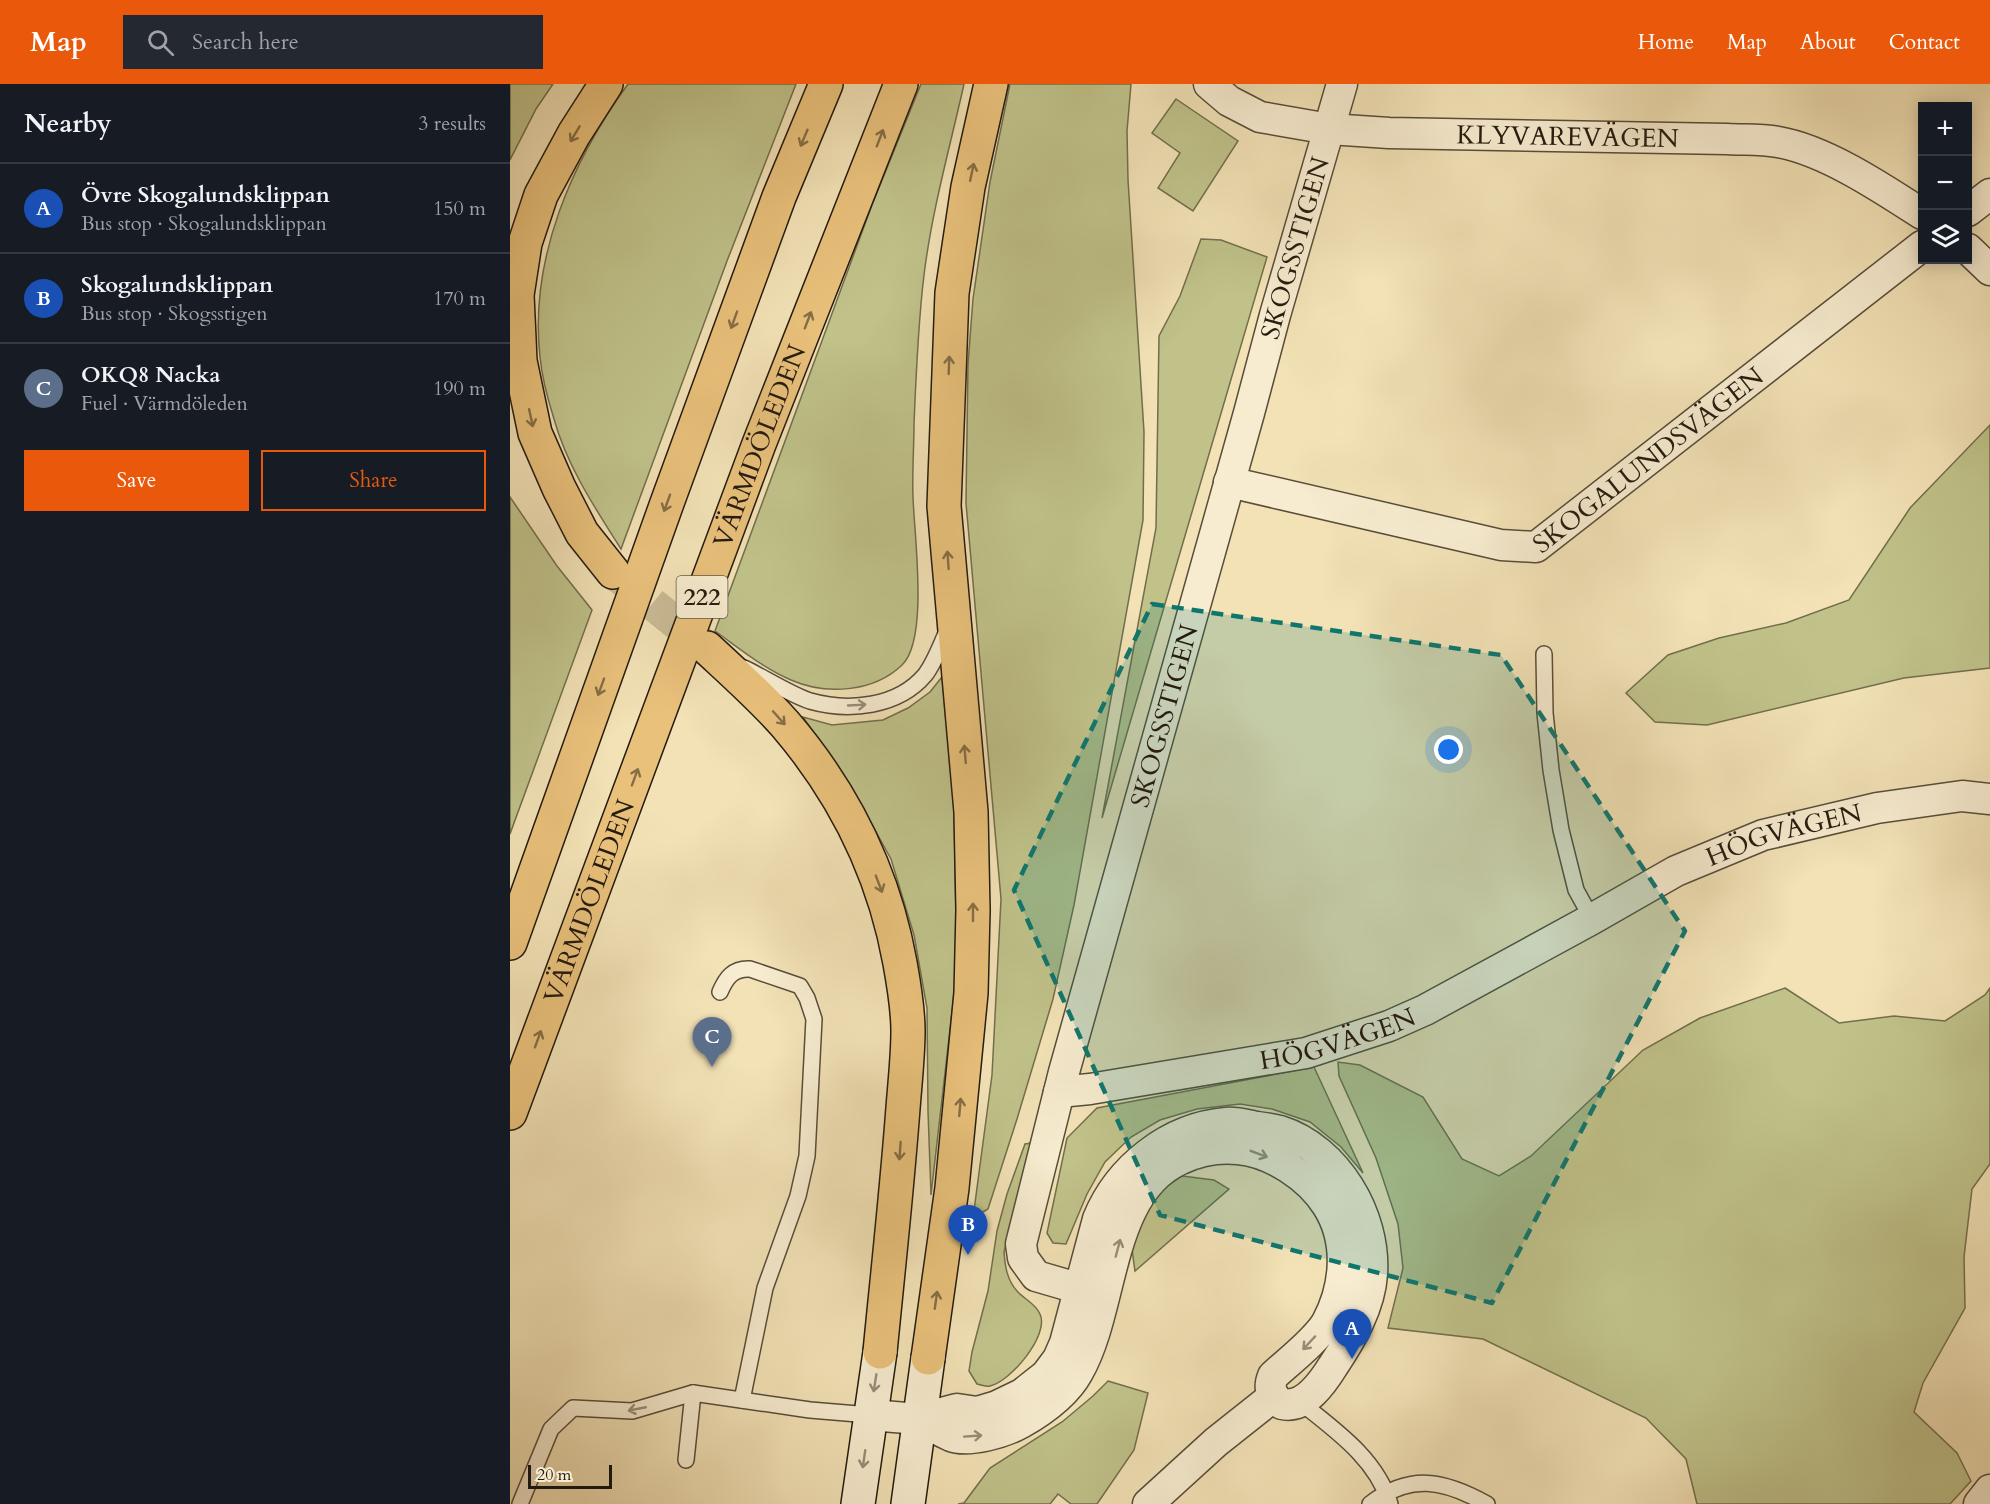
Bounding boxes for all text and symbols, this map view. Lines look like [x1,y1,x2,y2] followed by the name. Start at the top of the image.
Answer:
[123,15,543,69] search box
[30,23,87,61] text: Map
[144,26,177,59] icon: search
[192,27,299,57] text: Search here
[1638,28,1694,57] text: Home
[1727,28,1767,57] text: Map
[1800,28,1856,57] text: About
[1889,28,1960,57] text: Contact
[1918,102,1972,264] map controls
[1918,102,1972,156] button: +
[24,106,112,141] text: Nearby
[418,110,486,137] text: 3 results
[1456,117,1679,156] street label: KLYVAREVÄGEN
[568,125,580,142] one-way arrow
[797,129,808,147] one-way arrow
[875,130,886,148] one-way arrow
[1252,153,1338,343] street label: SKOGSSTIGEN
[1918,156,1972,210] button: −
[967,162,978,182] one-way arrow
[81,180,330,210] text: Övre Skogalundsklippan
[36,195,51,222] text: A
[433,195,486,222] text: 150 m
[81,210,327,237] text: Bus stop · Skogalundsklippan
[1918,210,1972,264] button: layers
[81,270,273,300] text: Skogalundsklippan
[36,285,51,312] text: B
[433,285,486,312] text: 170 m
[81,300,268,327] text: Bus stop · Skogsstigen
[727,310,738,329] one-way arrow
[803,311,814,330] one-way arrow
[705,340,814,553] street label: VÄRMDÖLEDEN
[944,355,955,375] one-way arrow
[1525,359,1771,561] street label: SKOGALUNDSVÄGEN
[81,360,220,390] text: OKQ8 Nacka
[36,375,51,402] text: C
[433,375,486,402] text: 190 m
[81,390,248,417] text: Fuel · Värmdöleden
[526,408,538,427] one-way arrow
[24,450,249,511] button: Save
[261,450,486,511] button: Share
[660,493,671,512] one-way arrow
[943,550,954,570] one-way arrow
[676,576,728,618] road number: 222
[1122,621,1207,811] street label: SKOGSSTIGEN
[595,677,606,696] one-way arrow
[847,700,867,711] one-way arrow
[772,710,786,725] one-way arrow
[1434,735,1463,764] your location
[959,745,970,764] one-way arrow
[631,768,642,787] one-way arrow
[535,795,643,1008] street label: VÄRMDÖLEDEN
[1701,795,1865,875] street label: HÖGVÄGEN
[875,874,886,893] one-way arrow
[967,903,979,923] one-way arrow
[1257,999,1421,1078] street label: HÖGVÄGEN
[692,1018,732,1067] pin: C
[533,1030,544,1048] one-way arrow
[955,1097,966,1117] one-way arrow
[894,1141,905,1161] one-way arrow
[1249,1149,1268,1160] one-way arrow
[948,1206,988,1255] pin: B
[1113,1239,1124,1258] one-way arrow
[931,1291,942,1310] one-way arrow
[1332,1310,1372,1359] pin: A
[1302,1335,1316,1350] one-way arrow
[870,1373,881,1393] one-way arrow
[627,1404,647,1415] one-way arrow
[963,1430,983,1441] one-way arrow
[859,1449,870,1469] one-way arrow
[528,1462,612,1490] scale bar
[537,1464,571,1486] text: 20 m

